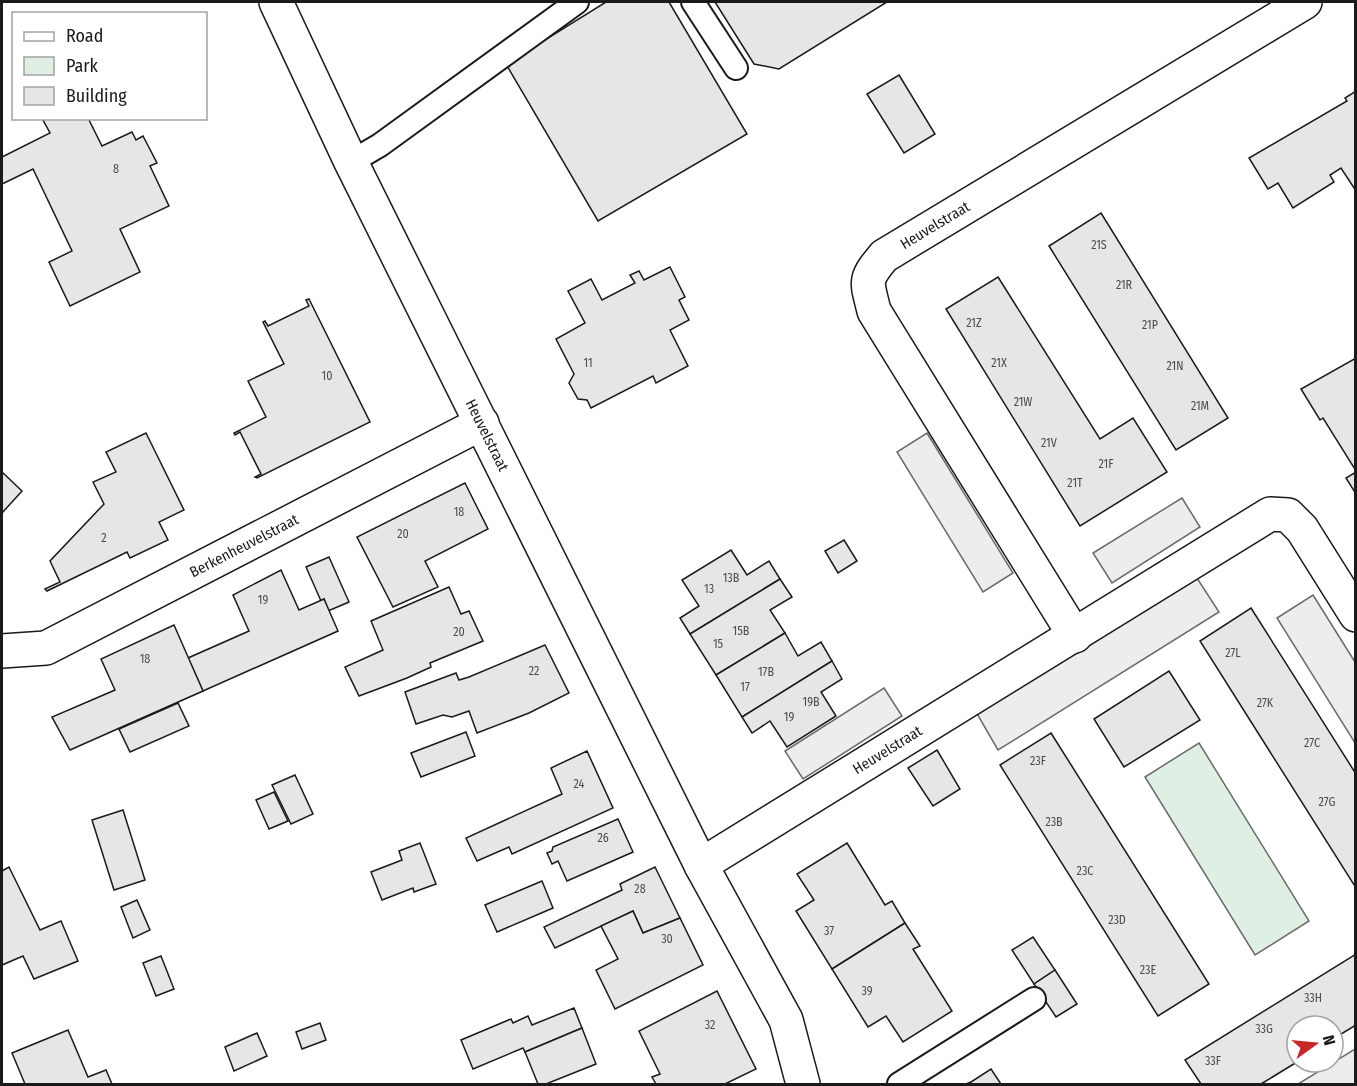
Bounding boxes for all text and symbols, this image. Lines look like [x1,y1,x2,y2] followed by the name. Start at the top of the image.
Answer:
[12,12,207,120] legend
[66,25,103,47] text: Road
[66,55,99,77] text: Park
[66,85,127,107] text: Building
[113,162,119,176] house number: 8
[897,197,973,253] street label: Heuvelstraat
[1091,238,1107,252] house number: 21S
[1116,278,1133,292] house number: 21R
[966,316,982,330] house number: 21Z
[1142,318,1158,332] house number: 21P
[583,356,593,370] house number: 11
[991,356,1007,370] house number: 21X
[1167,359,1184,373] house number: 21N
[322,369,332,383] house number: 10
[1014,395,1032,409] house number: 21W
[462,396,513,474] street label: Heuvelstraat
[1191,399,1209,413] house number: 21M
[1041,436,1058,450] house number: 21V
[1099,457,1114,471] house number: 21F
[1067,476,1083,490] house number: 21T
[454,505,464,519] house number: 18
[187,510,302,581] street label: Berkenheuvelstraat
[397,527,409,541] house number: 20
[101,531,107,545] house number: 2
[723,571,740,585] house number: 13B
[704,582,714,596] house number: 13
[258,593,268,607] house number: 19
[733,624,750,638] house number: 15B
[453,625,465,639] house number: 20
[713,637,724,651] house number: 15
[1225,646,1241,660] house number: 27L
[140,652,150,666] house number: 18
[529,664,539,678] house number: 22
[758,665,774,679] house number: 17B
[740,680,750,694] house number: 17
[802,695,820,709] house number: 19B
[1257,696,1274,710] house number: 27K
[784,710,794,724] house number: 19
[849,722,925,778] street label: Heuvelstraat
[1304,736,1320,750] house number: 27C
[1030,754,1047,768] house number: 23F
[574,777,585,791] house number: 24
[1319,795,1336,809] house number: 27G
[1045,815,1063,829] house number: 23B
[597,831,609,845] house number: 26
[1077,864,1093,878] house number: 23C
[634,882,646,896] house number: 28
[1108,913,1126,927] house number: 23D
[824,924,834,938] house number: 37
[661,932,673,946] house number: 30
[1140,963,1157,977] house number: 23E
[861,984,873,998] house number: 39
[1304,991,1322,1005] house number: 33H
[1285,1014,1345,1074] north arrow
[705,1018,715,1032] house number: 32
[1255,1022,1273,1036] house number: 33G
[1319,1033,1339,1047] text: N
[1205,1054,1222,1068] house number: 33F

